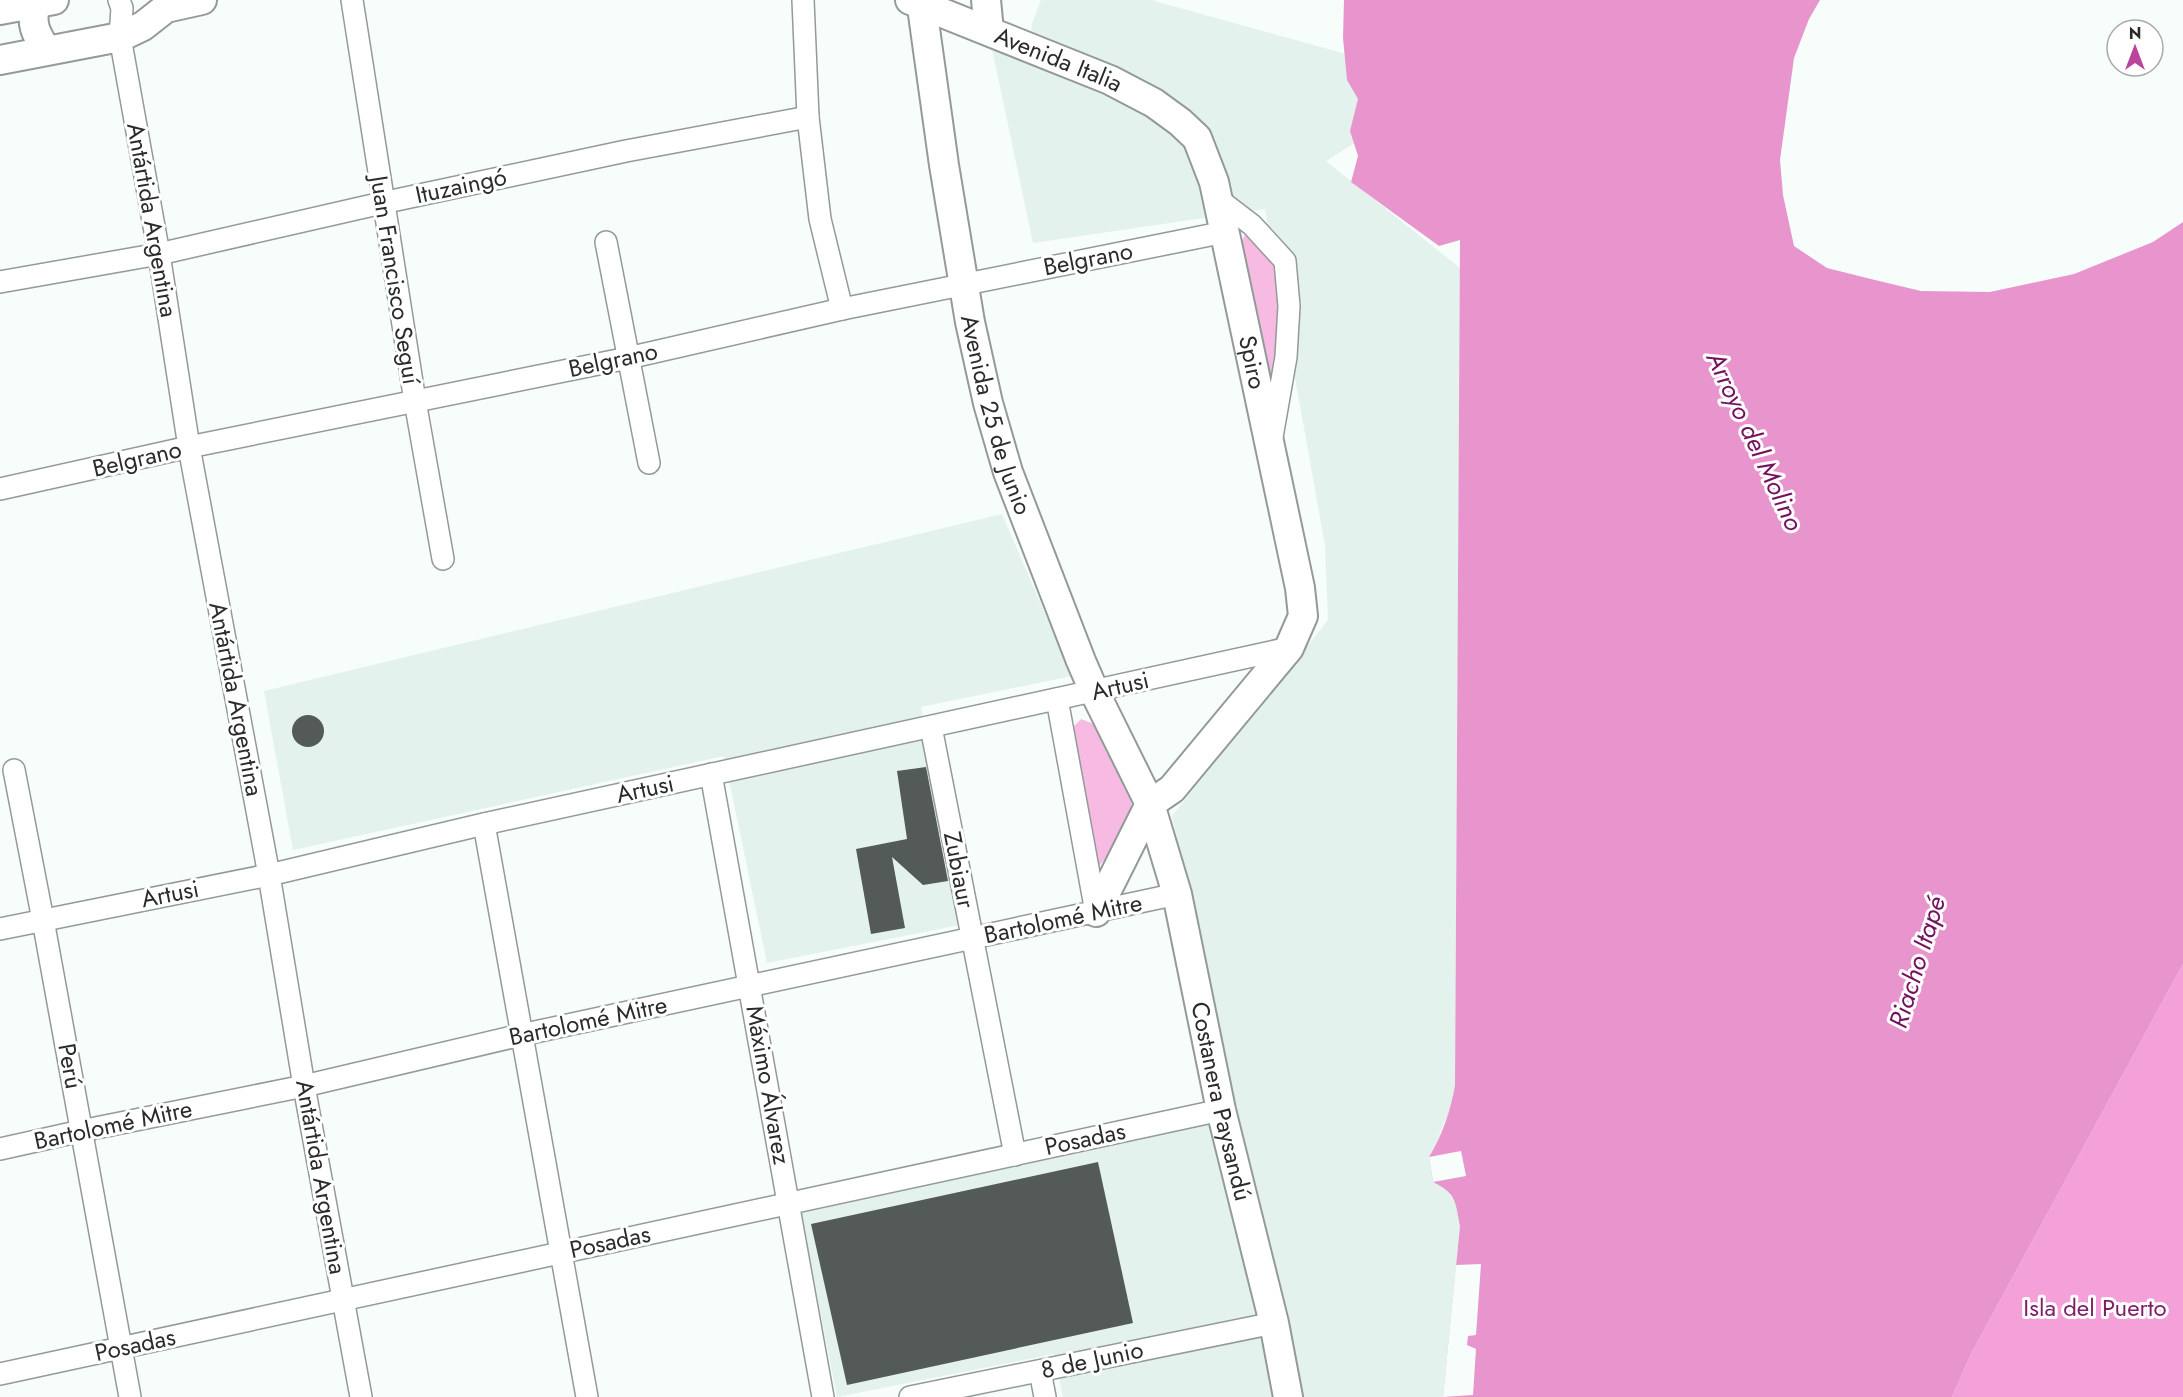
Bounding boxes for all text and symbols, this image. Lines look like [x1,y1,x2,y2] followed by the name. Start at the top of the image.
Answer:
[990,18,1129,101] street label: Avenida Italia
[2105,18,2165,78] north arrow
[2129,22,2141,45] text: N
[118,120,187,320] street label: Antártida Argentina
[412,159,510,212] street label: Ituzaingó
[361,170,429,388] street label: Juan Francisco Seguí
[1040,233,1136,284] street label: Belgrano
[952,311,1041,520] street label: Avenida 25 de Junio
[1230,332,1275,392] street label: Spiro
[565,333,661,386] street label: Belgrano
[1696,344,1813,537] water label: Arroyo del Molino
[89,431,185,486] street label: Belgrano
[201,599,272,799] street label: Antártida Argentina
[1088,662,1152,709] street label: Artusi
[613,765,677,812] street label: Artusi
[935,829,984,912] street label: Zubiaur
[138,871,202,916] street label: Artusi
[981,885,1145,952] street label: Bartolomé Mitre
[1879,890,1955,1033] water label: Riacho Itapé
[506,987,670,1054] street label: Bartolomé Mitre
[1182,999,1261,1205] street label: Costanera Paysandú
[737,1003,800,1167] street label: Máximo Álvarez
[49,1040,92,1091] street label: Perú
[287,1077,356,1277] street label: Antártida Argentina
[31,1091,195,1158] street label: Bartolomé Mitre
[1041,1113,1128,1164] street label: Posadas
[566,1216,653,1267] street label: Posadas
[2023,1290,2167,1325] park label: Isla del Puerto
[91,1319,178,1370] street label: Posadas
[1037,1332,1146,1387] street label: 8 de Junio

